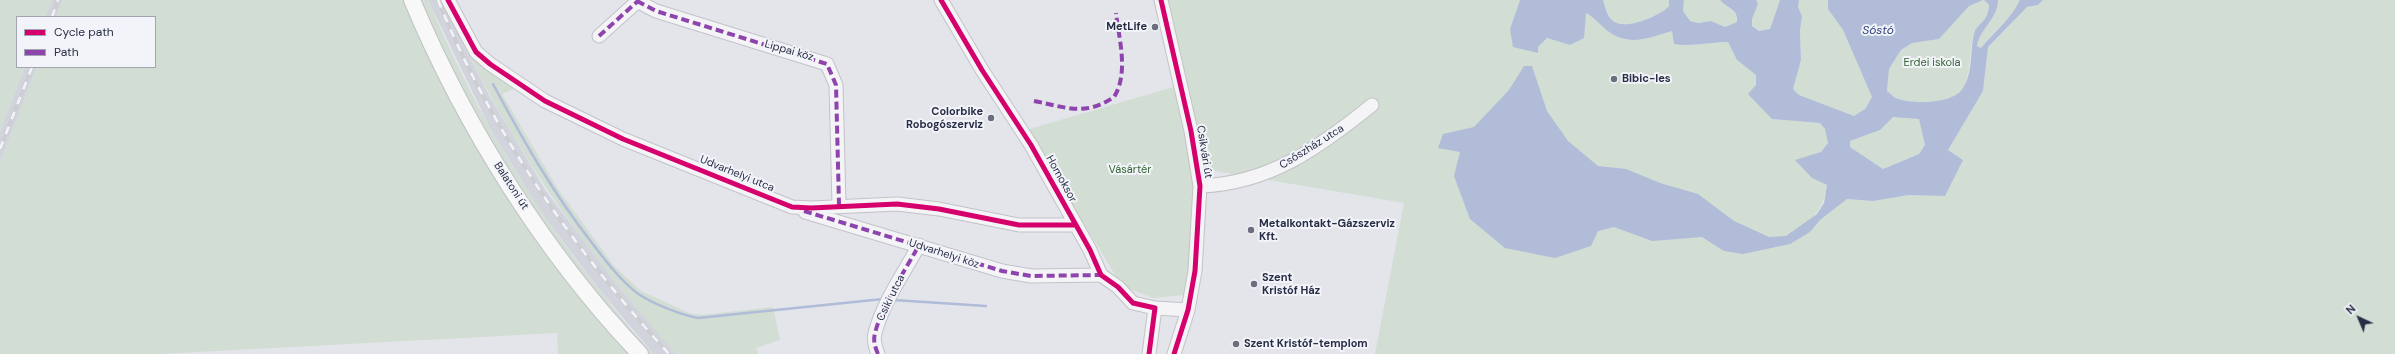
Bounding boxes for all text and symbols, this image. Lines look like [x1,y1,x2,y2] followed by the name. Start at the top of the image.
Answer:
[16,16,156,68] legend
[1106,20,1147,34] place label: MetLife
[1150,22,1160,32] marker: MetLife
[54,24,114,40] text: Cycle path
[1862,24,1894,38] water label: Sóstó
[763,38,815,64] street label: Lippai köz
[54,44,79,60] text: Path
[1903,56,1961,70] park label: Erdei iskola
[1622,72,1671,86] place label: Bibic-les
[1609,74,1619,84] marker: Bibic-les
[906,105,983,131] place label: Colorbike Robogószerviz
[986,113,996,123] marker: Colorbike Robogószerviz
[1277,122,1347,172] street label: Csőszház utca
[1193,125,1215,179] street label: Csikvári út
[698,153,776,195] street label: Udvarhelyi utca
[1043,153,1079,205] street label: Homoksor
[491,160,531,212] street label: Balatoni út
[1109,163,1151,177] park label: Vásártér
[1259,217,1395,243] place label: Metalkontakt-Gázszerviz Kft.
[1246,225,1256,235] marker: Metalkontakt-Gázszerviz Kft.
[907,236,981,272] street label: Udvarhelyi köz
[1262,271,1320,297] place label: Szent Kristóf Ház
[874,273,908,323] street label: Csiki utca
[1249,279,1259,289] marker: Szent Kristóf Ház
[2339,298,2379,338] north arrow
[2343,302,2358,317] text: N
[1244,337,1368,351] place label: Szent Kristóf-templom
[1231,339,1241,349] marker: Szent Kristóf-templom

